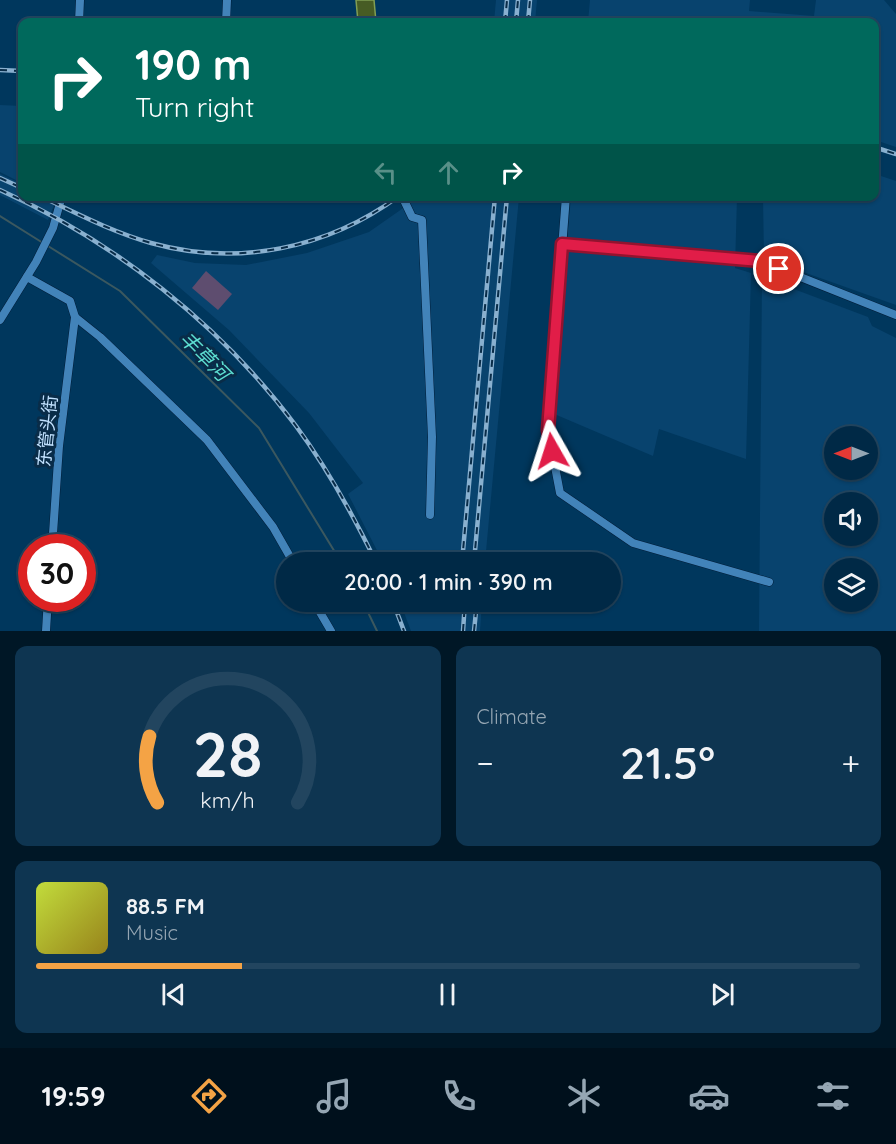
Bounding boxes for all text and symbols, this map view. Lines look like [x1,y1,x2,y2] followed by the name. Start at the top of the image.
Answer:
[135,38,251,91] text: 190 m
[36,42,114,120] icon: right
[135,90,254,124] text: Turn right
[369,156,402,189] icon: left
[432,156,465,189] icon: ahead
[495,156,528,189] icon: right
[753,243,804,294] pin
[762,252,795,285] icon: arrive
[175,326,238,389] water label: 丰草河
[32,394,62,468] street label: 东管头街
[520,419,584,483] position arrow
[824,426,878,480] north arrow
[824,426,878,612] map controls
[824,492,878,546] button: sound
[18,534,96,612] speed limit sign: 30
[824,558,878,612] button: layers
[344,568,553,596] text: 20:00 · 1 min · 390 m
[477,704,547,729] text: Climate
[193,715,263,793] text: 28
[620,734,715,790] text: 21.5°
[477,742,494,783] text: −
[841,742,860,783] text: +
[201,787,255,813] text: km/h
[126,892,205,920] text: 88.5 FM
[126,920,178,945] text: Music
[157,978,190,1011] icon: previous
[431,978,464,1011] icon: pause
[706,978,739,1011] icon: next
[188,1075,230,1117] icon: directions
[313,1075,355,1117] icon: music
[438,1075,480,1117] icon: phone
[563,1075,605,1117] icon: climate
[688,1075,730,1117] icon: car
[812,1075,854,1117] icon: filters
[41,1079,106,1113] text: 19:59

